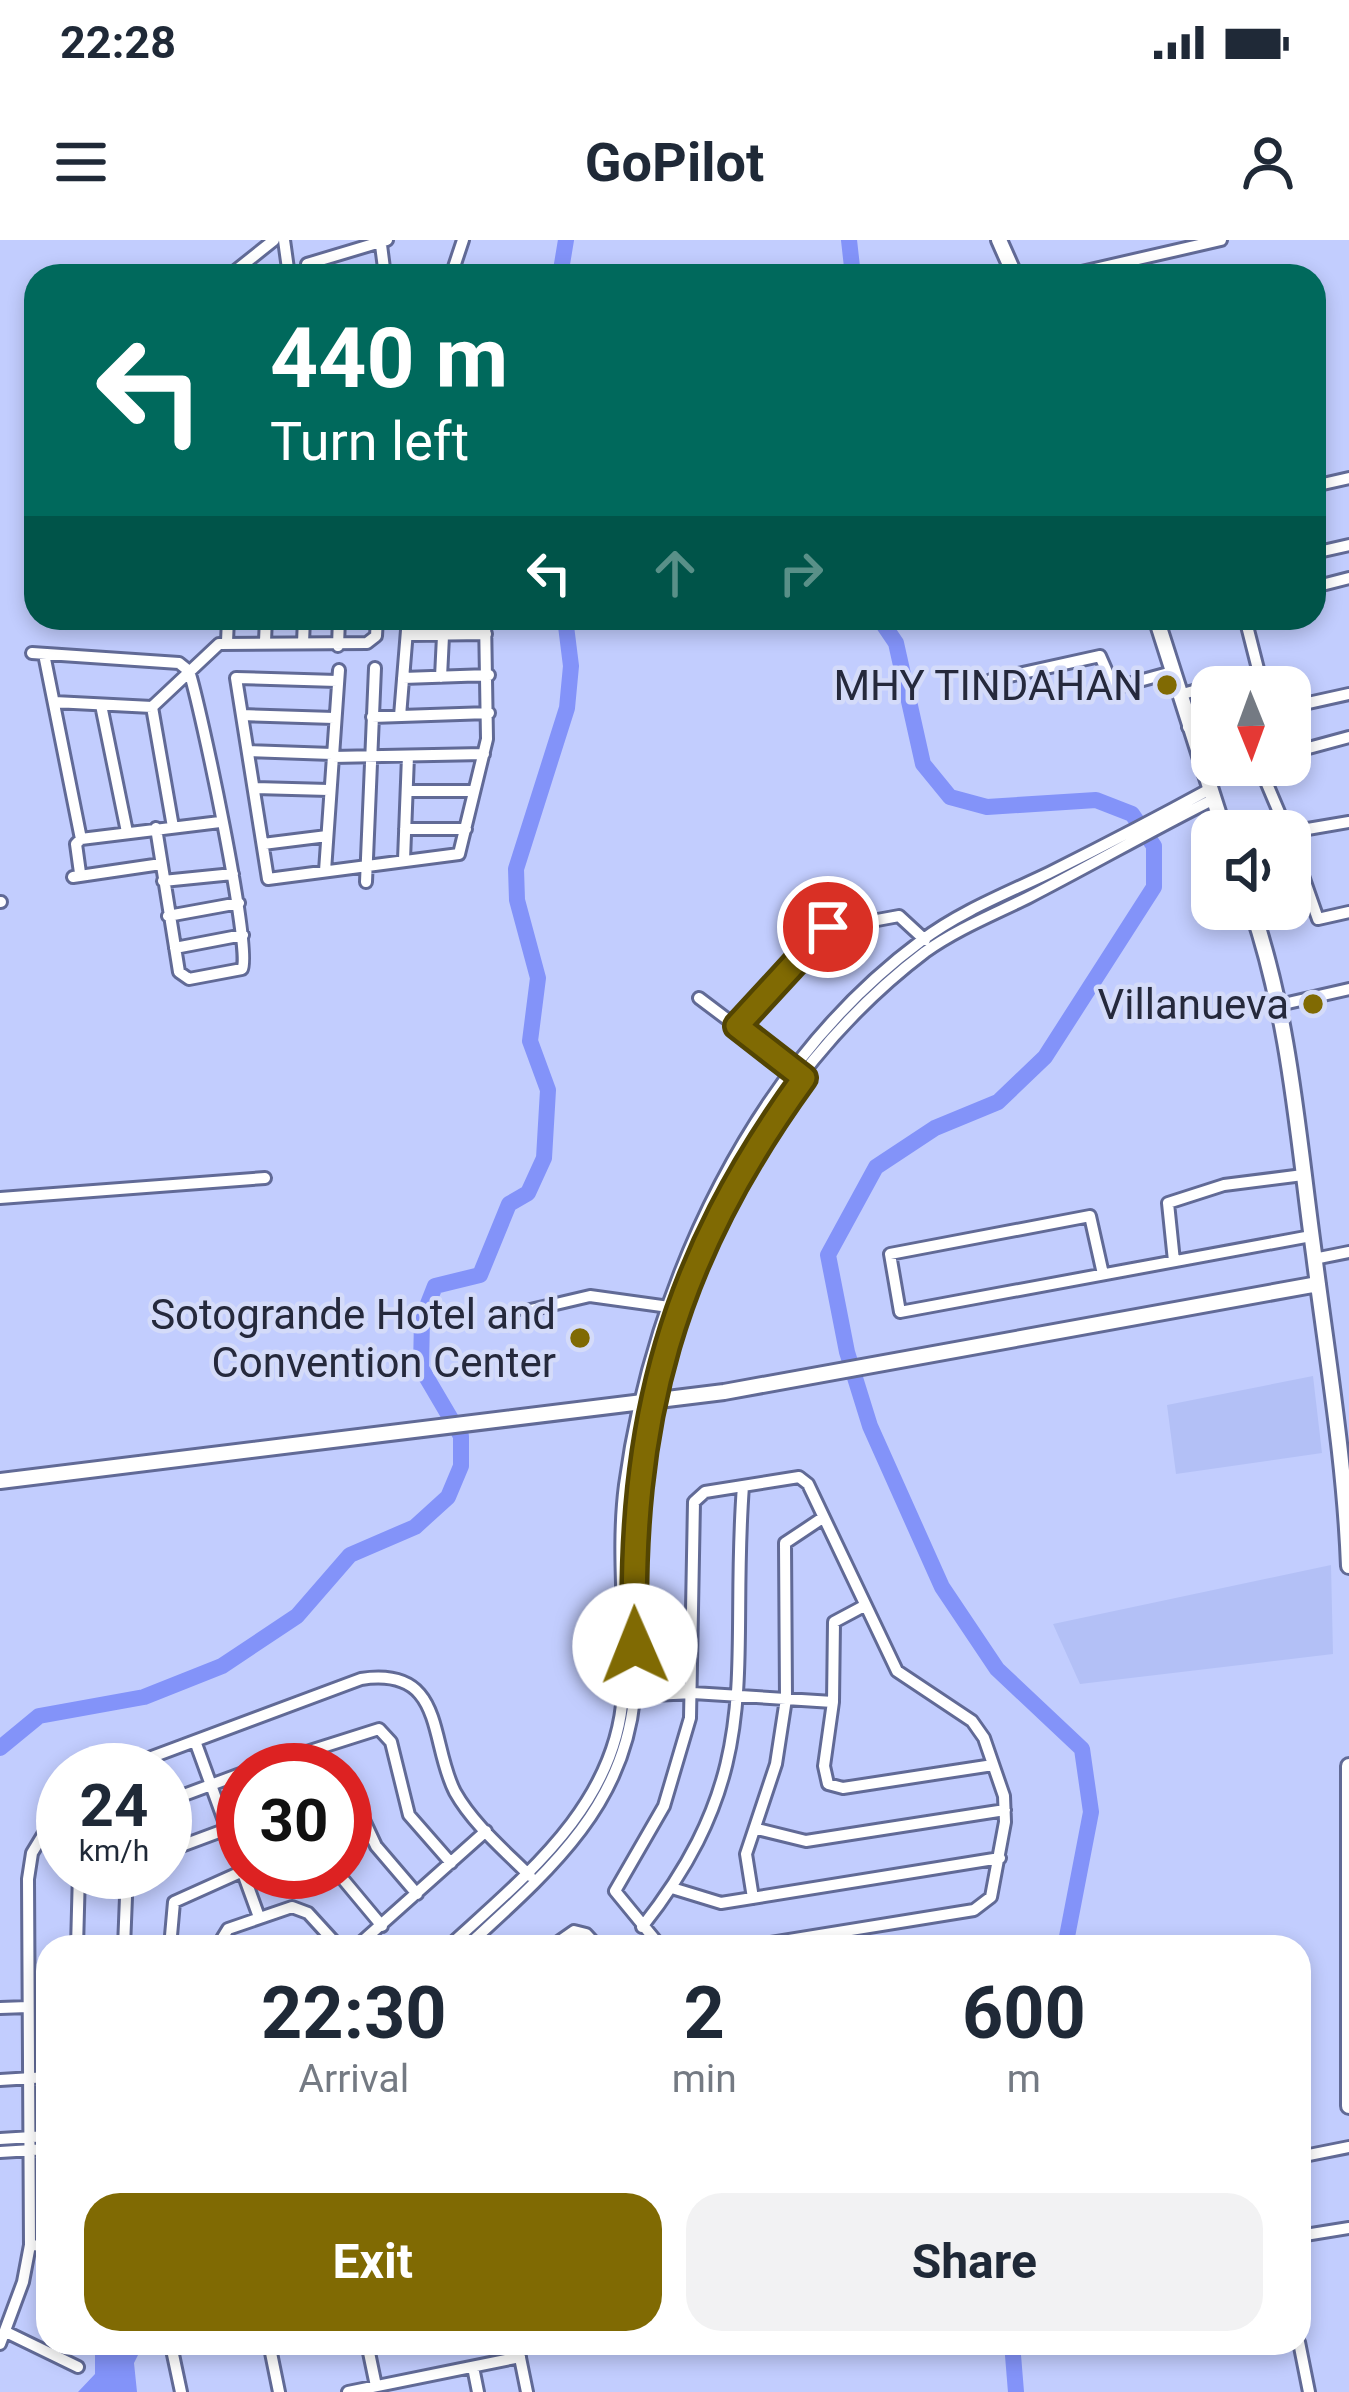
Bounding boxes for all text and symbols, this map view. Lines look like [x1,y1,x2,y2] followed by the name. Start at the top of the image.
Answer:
[60,16,176,69] text: 22:28
[48,129,114,195] icon: menu
[1235,129,1301,195] icon: person
[585,131,764,194] text: GoPilot
[270,309,508,408] text: 440 m
[72,312,228,468] icon: left
[270,410,469,473] text: Turn left
[516,540,582,606] icon: left
[642,540,708,606] icon: ahead
[768,540,834,606] icon: right
[833,661,1143,710] place label: MHY TINDAHAN
[1191,666,1311,786] north arrow
[1191,666,1311,930] map controls
[1154,672,1180,698] marker: MHY TINDAHAN
[1191,810,1311,930] button: sound
[777,876,879,978] pin
[795,894,861,960] icon: arrive
[1098,980,1289,1029] place label: Villanueva
[1300,991,1326,1017] marker: Villanueva
[150,1290,556,1387] place label: Sotogrande Hotel and Convention Center
[567,1325,593,1351] marker: Sotogrande Hotel and Convention Center
[572,1583,698,1709] position arrow
[216,1743,372,1899] speed limit sign: 30
[80,1770,148,1841] text: 24
[79,1833,149,1868] text: km/h
[261,1971,447,2056] text: 22:30
[684,1971,725,2056] text: 2
[962,1971,1086,2056] text: 600
[298,2056,409,2102] text: Arrival
[672,2056,737,2102] text: min
[1007,2056,1041,2102] text: m
[84,2193,662,2331] button: Exit
[686,2193,1263,2331] button: Share

